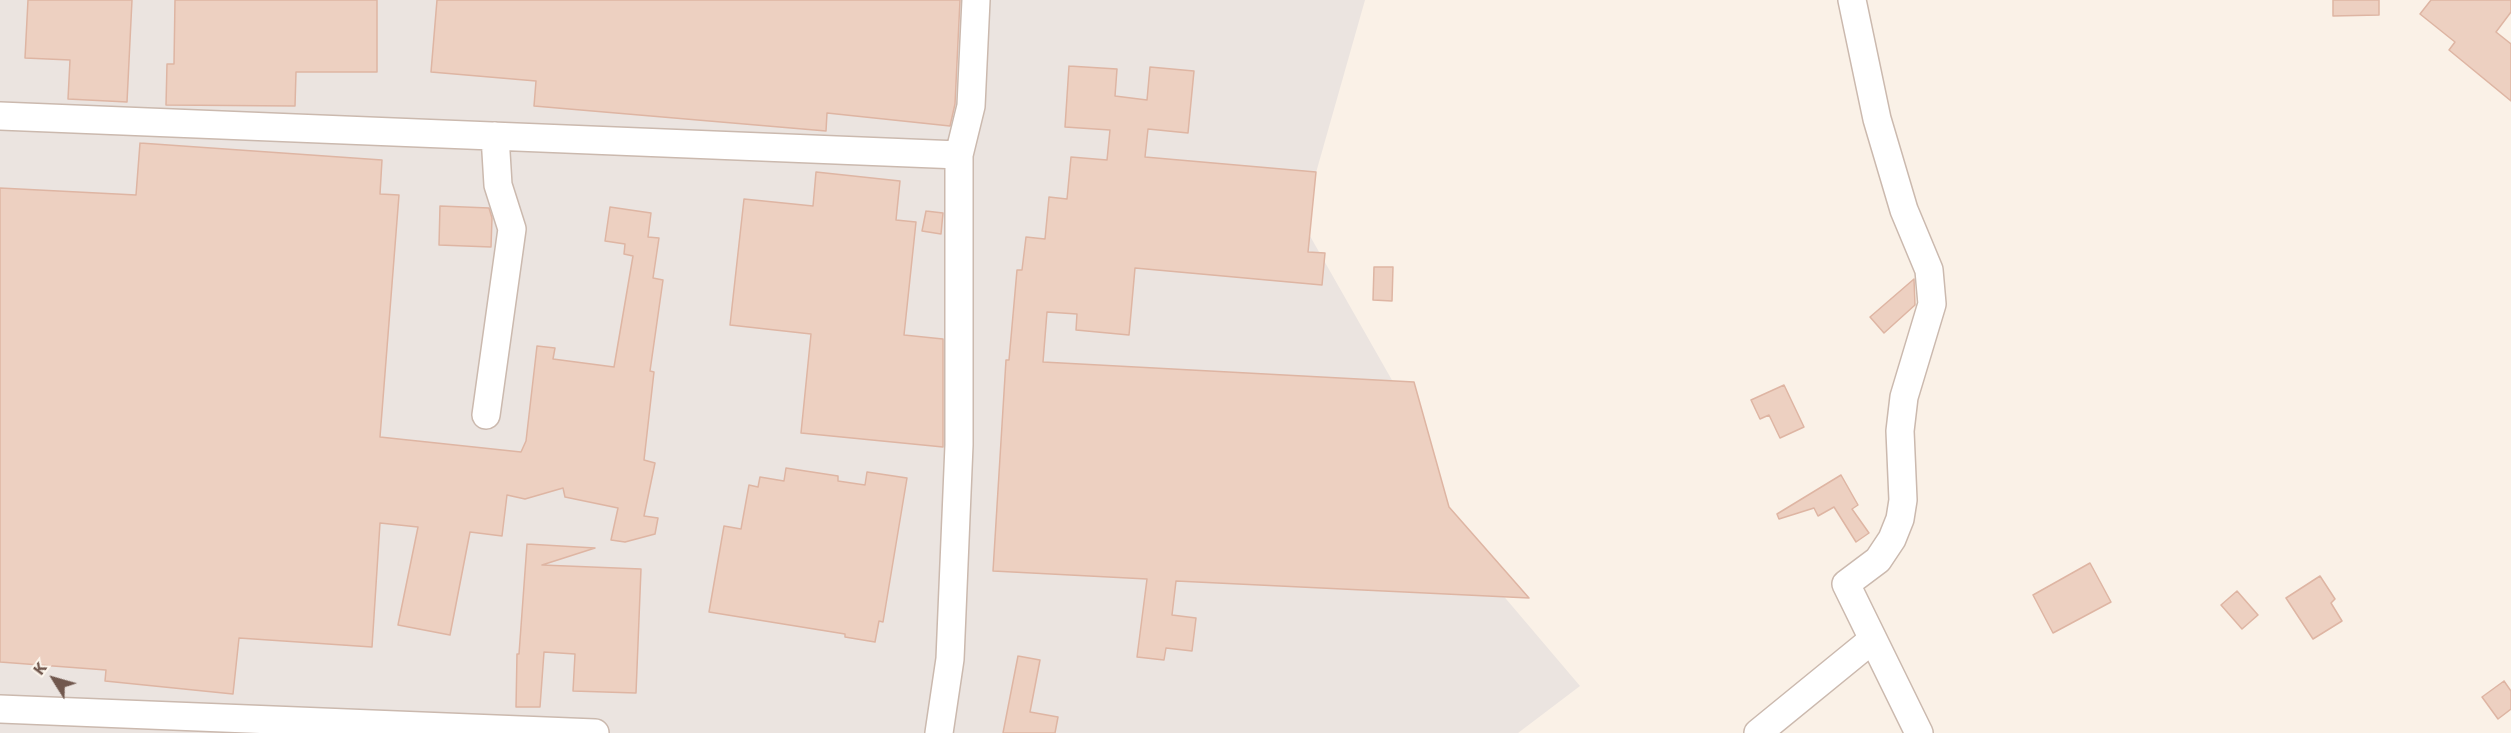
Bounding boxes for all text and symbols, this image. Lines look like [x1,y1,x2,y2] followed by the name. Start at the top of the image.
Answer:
[24,649,84,709] north arrow
[28,658,50,678] text: K

